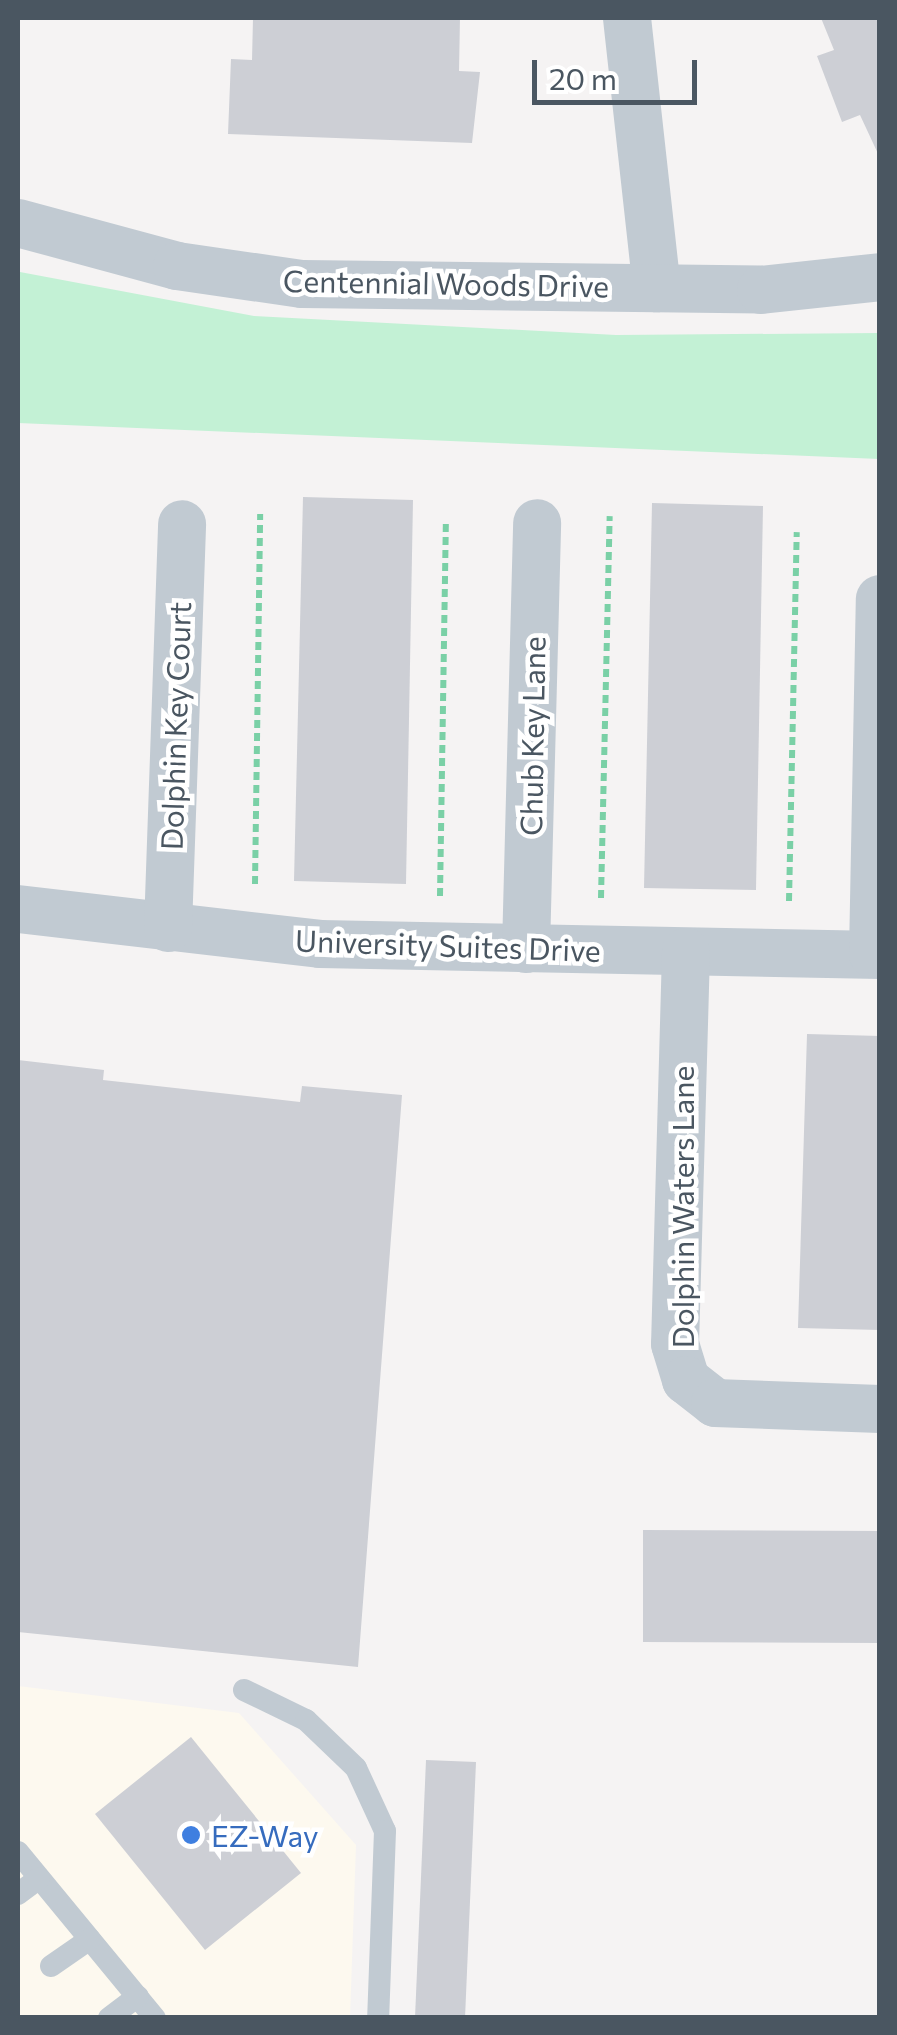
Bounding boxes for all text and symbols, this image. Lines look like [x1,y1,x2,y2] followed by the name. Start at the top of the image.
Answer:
[537,40,702,102] scale bar
[549,59,617,96] text: 20 m
[283,262,609,304] street label: Centennial Woods Drive
[153,601,197,851] street label: Dolphin Key Court
[512,636,552,836] street label: Chub Key Lane
[295,922,601,968] street label: University Suites Drive
[664,1066,700,1348] street label: Dolphin Waters Lane
[211,1817,318,1853] place label: EZ-Way
[180,1824,202,1846] marker: EZ-Way

